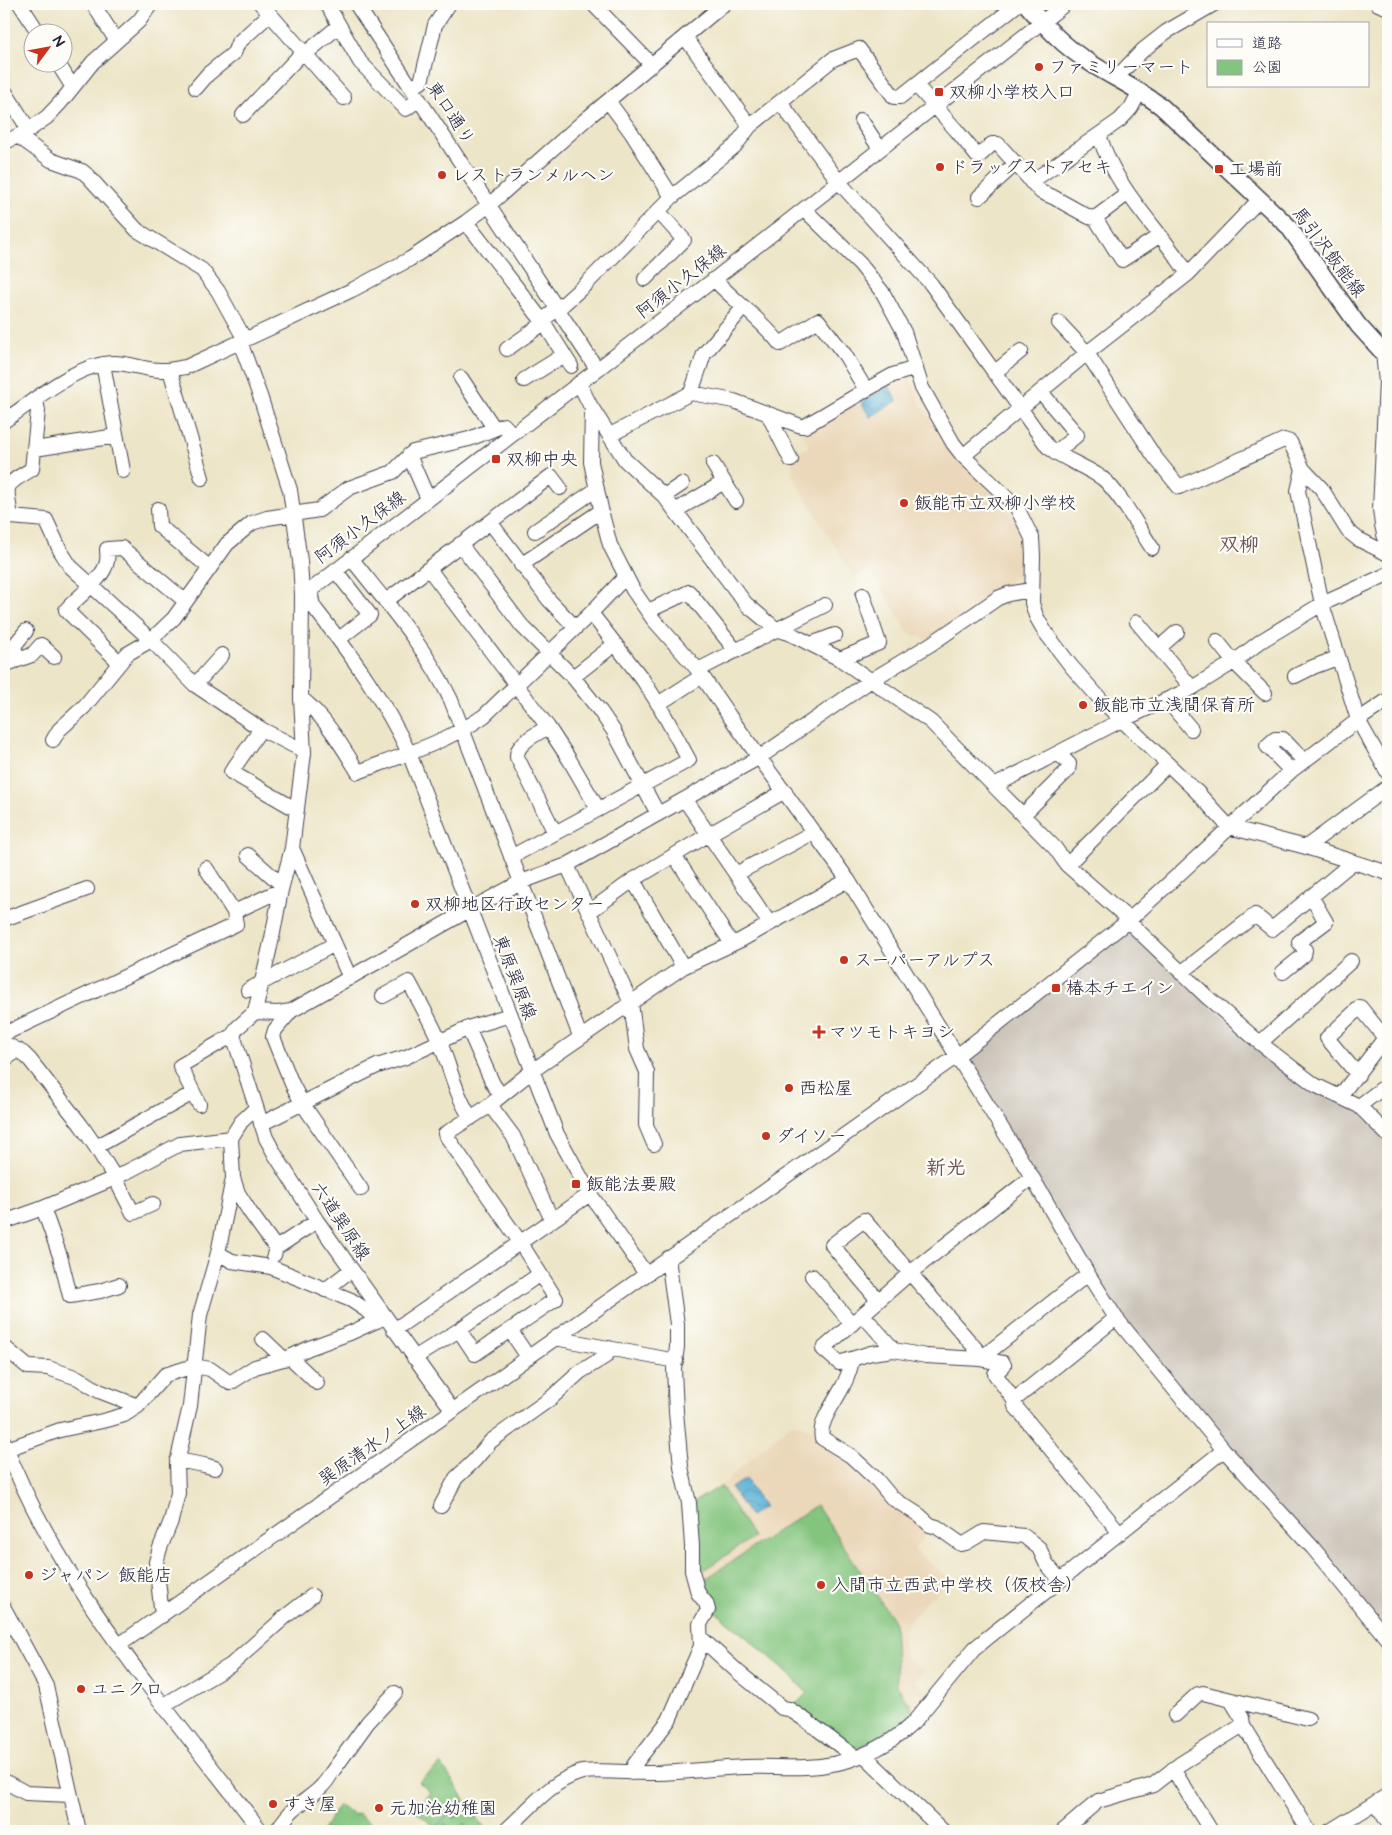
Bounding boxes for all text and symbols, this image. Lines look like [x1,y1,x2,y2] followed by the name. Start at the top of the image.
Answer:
[22,22,72,72] north arrow
[1207,22,1370,88] legend
[47,33,69,51] text: N
[1252,33,1282,54] text: 道路
[1049,55,1193,80] place label: ファミリーマート
[1252,57,1282,78] text: 公園
[1033,61,1045,73] marker: ファミリーマート
[420,76,481,150] street label: 東口通り
[949,80,1075,105] place label: 双柳小学校入口
[933,86,945,98] marker: 双柳小学校入口
[950,155,1112,180] place label: ドラッグストアセキ
[1229,157,1283,182] place label: 工場前
[934,161,946,173] marker: ドラッグストアセキ
[452,163,615,188] place label: レストランメルヘン
[1213,163,1225,175] marker: 工場前
[436,169,448,181] marker: レストランメルヘン
[1286,202,1371,303] street label: 馬引沢飯能線
[631,238,732,324] street label: 阿須小久保線
[506,447,578,472] place label: 双柳中央
[490,453,502,465] marker: 双柳中央
[310,485,411,570] street label: 阿須小久保線
[914,491,1076,516] place label: 飯能市立双柳小学校
[898,497,910,509] marker: 飯能市立双柳小学校
[1219,531,1259,559] district label: 双柳
[1093,693,1255,718] place label: 飯能市立浅間保育所
[1077,699,1089,711] marker: 飯能市立浅間保育所
[425,892,604,917] place label: 双柳地区行政センター
[409,898,421,910] marker: 双柳地区行政センター
[487,931,542,1024] street label: 東原巽原線
[854,948,995,973] place label: スーパーアルプス
[838,954,850,966] marker: スーパーアルプス
[1066,976,1174,1001] place label: 椿本チエイン
[1050,982,1062,994] marker: 椿本チエイン
[829,1020,955,1045] place label: マツモトキヨシ
[813,1026,825,1038] marker: マツモトキヨシ
[799,1076,853,1101] place label: 西松屋
[783,1082,795,1094] marker: 西松屋
[776,1124,846,1149] place label: ダイソー
[760,1130,772,1142] marker: ダイソー
[926,1154,966,1182] district label: 新光
[586,1172,676,1197] place label: 飯能法要殿
[305,1177,376,1266] street label: 六道巽原線
[570,1178,582,1190] marker: 飯能法要殿
[314,1399,431,1492] street label: 巽原清水ノ上線
[39,1563,172,1588] place label: ジャパン 飯能店
[23,1569,35,1581] marker: ジャパン 飯能店
[831,1573,1083,1598] place label: 入間市立西武中学校（仮校舎）
[815,1579,827,1591] marker: 入間市立西武中学校（仮校舎）
[91,1677,163,1702] place label: ユニクロ
[75,1683,87,1695] marker: ユニクロ
[283,1792,337,1817] place label: すき屋
[389,1796,497,1821] place label: 元加治幼稚園
[267,1798,279,1810] marker: すき屋
[373,1802,385,1814] marker: 元加治幼稚園

